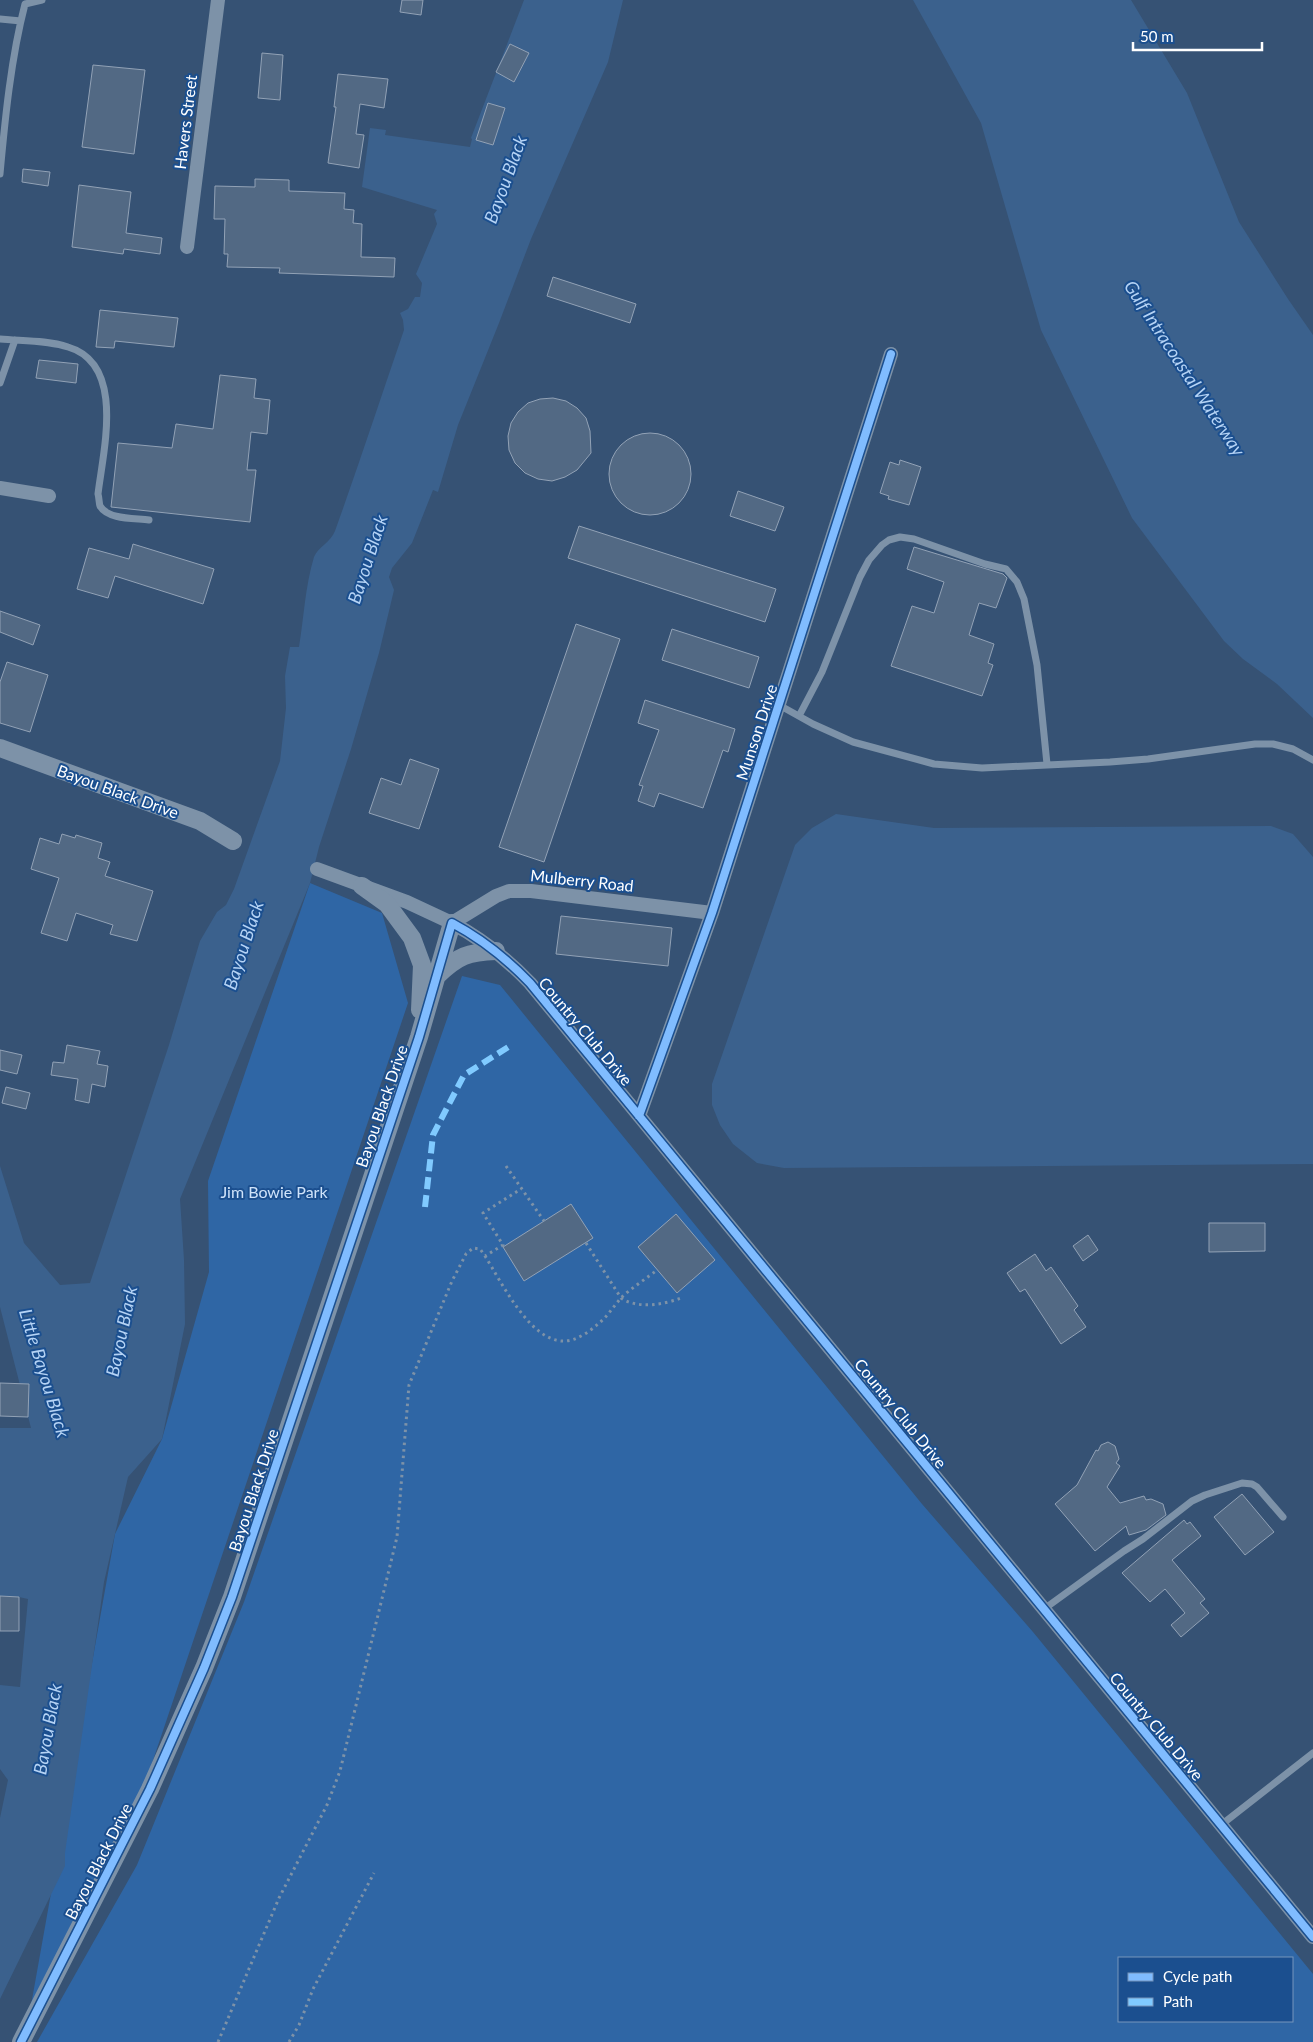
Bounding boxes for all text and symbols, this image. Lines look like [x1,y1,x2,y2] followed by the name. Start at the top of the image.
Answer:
[1133,20,1262,52] scale bar
[1140,27,1174,45] text: 50 m
[170,73,200,170] street label: Havers Street
[479,132,531,226] water label: Bayou Black
[1120,276,1250,460] water label: Gulf Intracoastal Waterway
[342,511,392,606] water label: Bayou Black
[732,682,780,782] street label: Munson Drive
[55,760,181,822] street label: Bayou Black Drive
[529,865,635,895] street label: Mulberry Road
[218,897,268,992] water label: Bayou Black
[535,973,637,1089] street label: Country Club Drive
[351,1042,411,1170] street label: Bayou Black Drive
[220,1182,328,1201] park label: Jim Bowie Park
[101,1283,141,1378] water label: Bayou Black
[15,1306,75,1440] water label: Little Bayou Black
[851,1354,951,1472] street label: Country Club Drive
[224,1426,282,1554] street label: Bayou Black Drive
[1106,1668,1208,1784] street label: Country Club Drive
[28,1681,66,1776] water label: Bayou Black
[60,1800,136,1922] street label: Bayou Black Drive
[1118,1957,1293,2022] legend
[1163,1967,1232,1985] text: Cycle path
[1163,1992,1193,2010] text: Path

